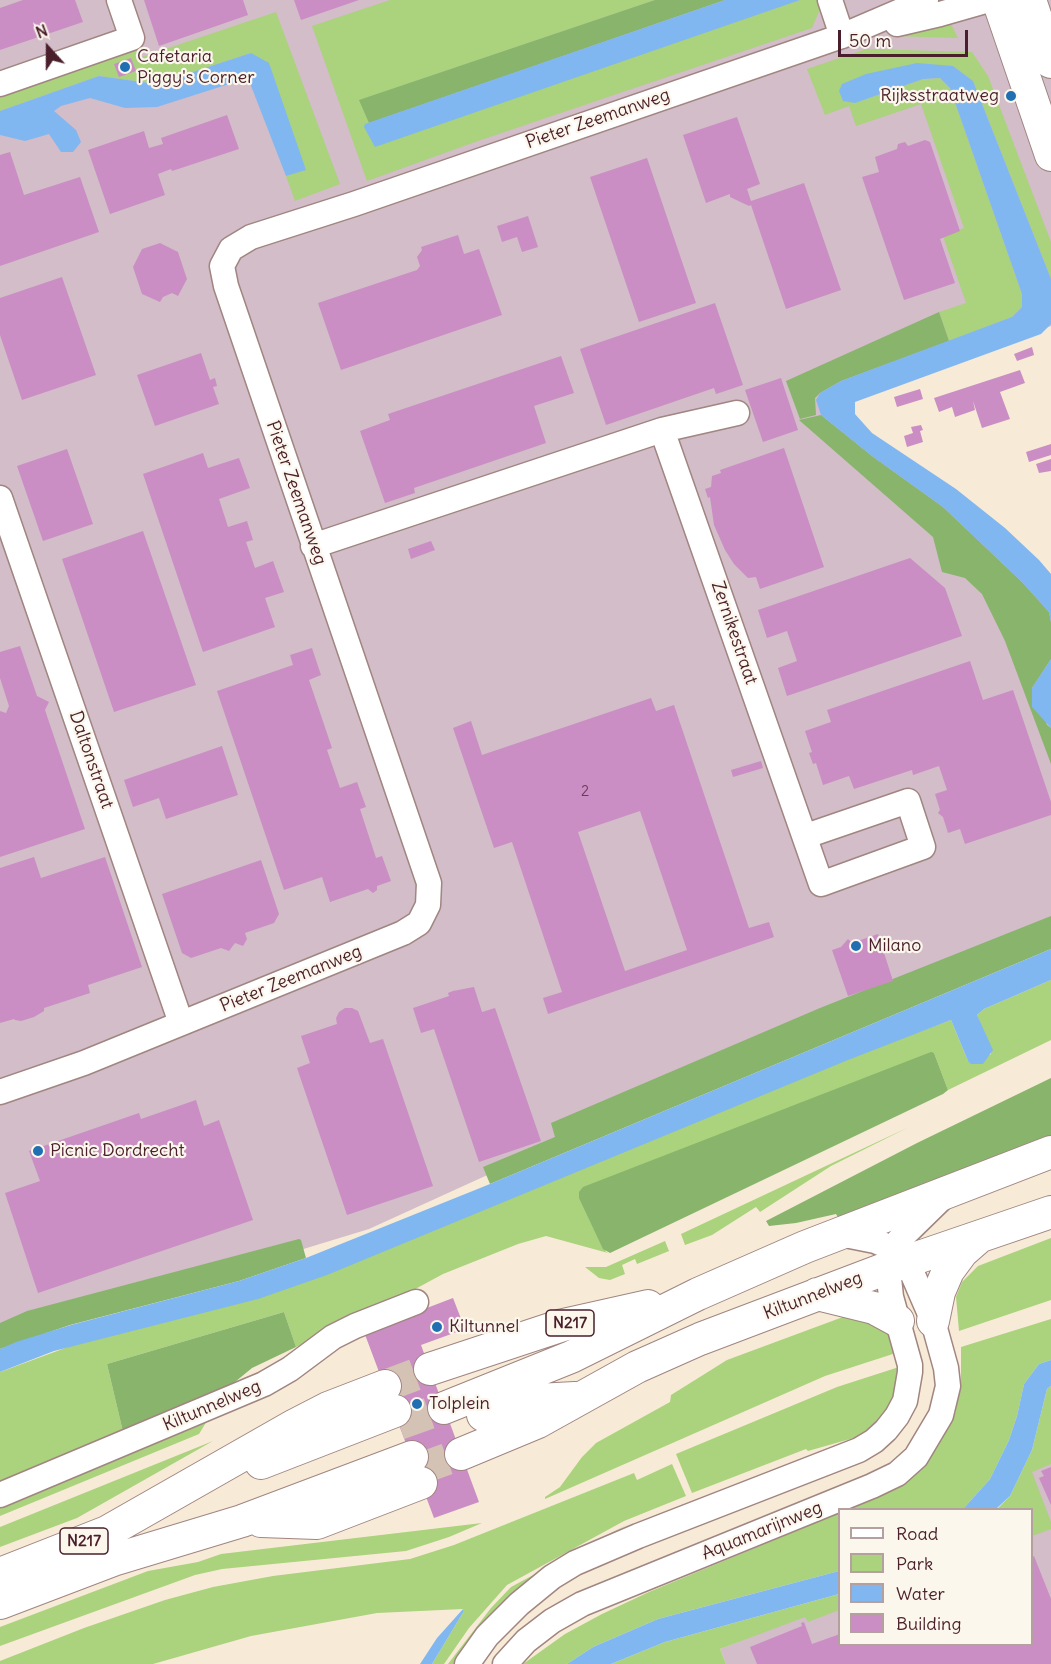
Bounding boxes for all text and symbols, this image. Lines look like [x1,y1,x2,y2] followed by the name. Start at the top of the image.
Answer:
[18,18,78,78] north arrow
[841,18,972,56] scale bar
[33,20,50,43] text: N
[849,29,891,52] text: 50 m
[137,46,255,88] place label: Cafetaria Piggy's Corner
[118,60,132,74] marker: Cafetaria Piggy's Corner
[523,84,673,154] street label: Pieter Zeemanweg
[880,85,999,107] place label: Rijksstraatweg
[1004,89,1018,103] marker: Rijksstraatweg
[261,418,331,568] street label: Pieter Zeemanweg
[706,579,762,687] street label: Zernikestraat
[64,708,118,812] street label: Daltonstraat
[581,783,589,801] house number: 2
[868,935,921,957] place label: Milano
[849,939,863,953] marker: Milano
[217,941,365,1017] street label: Pieter Zeemanweg
[50,1140,184,1162] place label: Picnic Dordrecht
[31,1144,45,1158] marker: Picnic Dordrecht
[760,1267,866,1325] street label: Kiltunnelweg
[546,1310,594,1336] road number: N217
[449,1316,519,1338] place label: Kiltunnel
[430,1320,444,1334] marker: Kiltunnel
[160,1376,264,1436] street label: Kiltunnelweg
[429,1393,490,1415] place label: Tolplein
[410,1397,424,1411] marker: Tolplein
[699,1497,825,1565] street label: Aquamarijnweg
[838,1508,1033,1646] legend
[896,1522,938,1545] text: Road
[60,1528,108,1554] road number: N217
[896,1552,933,1575] text: Park
[896,1582,945,1605] text: Water
[896,1612,961,1635] text: Building

